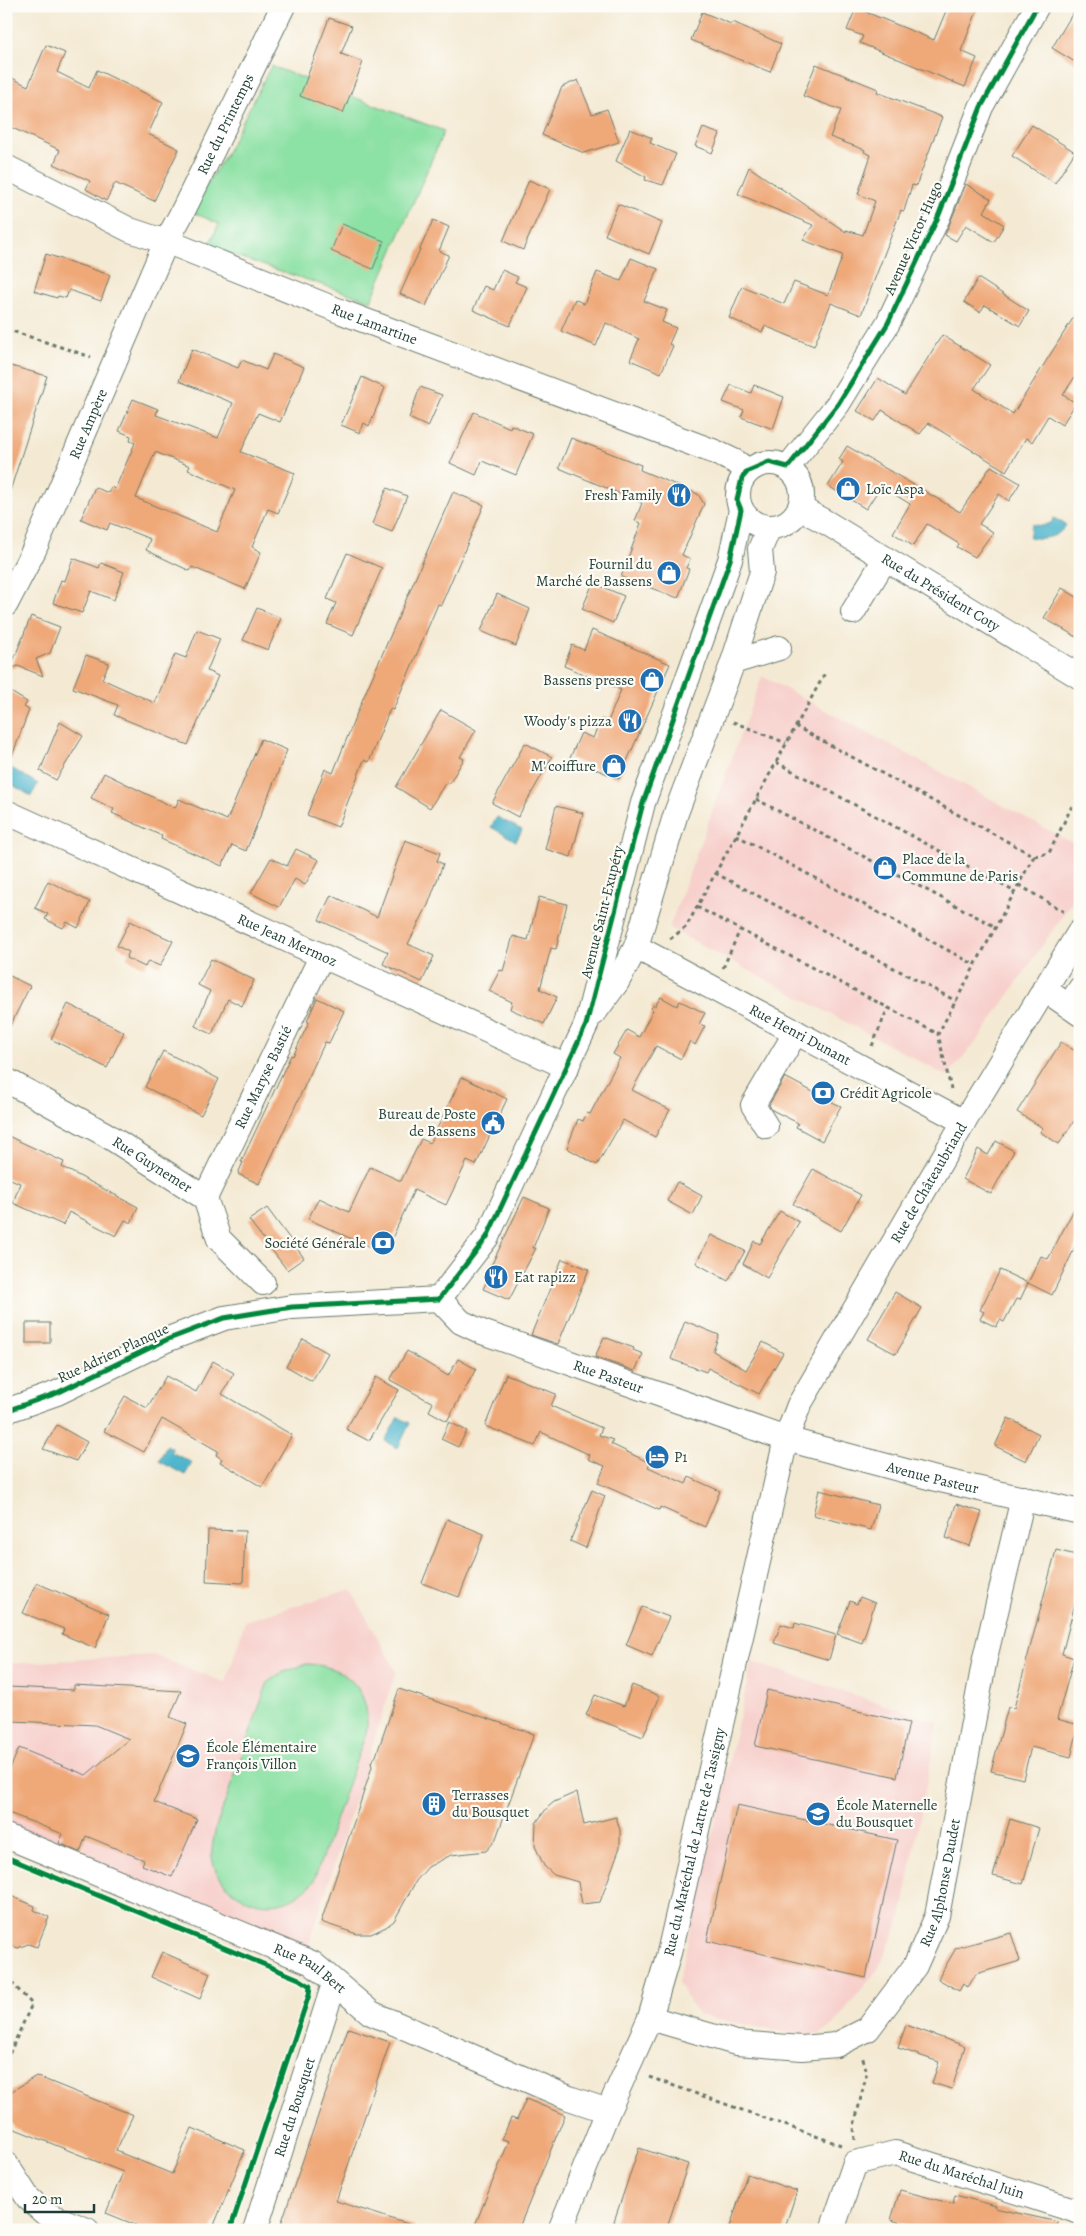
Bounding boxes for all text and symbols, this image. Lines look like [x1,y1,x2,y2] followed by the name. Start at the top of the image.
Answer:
[192,70,259,178] street label: Rue du Printemps
[879,178,947,299] street label: Avenue Victor Hugo
[328,299,420,350] street label: Rue Lamartine
[64,385,112,462] street label: Rue Ampère
[835,476,861,502] shop icon: Loïc Aspa
[866,479,924,499] place label: Loïc Aspa
[666,482,692,508] restaurant icon: Fresh Family
[584,485,662,505] place label: Fresh Family
[878,548,1004,636] street label: Rue du Président Coty
[536,554,653,591] place label: Fournil du Marché de Bassens
[656,560,682,586] shop icon: Fournil du Marché de Bassens
[639,667,665,693] shop icon: Bassens presse
[543,670,634,690] place label: Bassens presse
[617,708,643,734] restaurant icon: Woody's pizza
[523,711,612,731] place label: Woody's pizza
[601,753,627,779] shop icon: M' coiffure
[531,756,596,776] place label: M' coiffure
[576,843,628,982] street label: Avenue Saint-Exupéry
[902,849,1018,886] place label: Place de la Commune de Paris
[872,855,898,881] shop icon: Place de la Commune de Paris
[234,909,341,971] street label: Rue Jean Mermoz
[746,999,855,1070] street label: Rue Henri Dunant
[230,1022,297,1132] street label: Rue Maryse Bastié
[810,1080,836,1106] bank icon: Crédit Agricole
[840,1083,932,1103] place label: Crédit Agricole
[378,1104,476,1141] place label: Bureau de Poste de Bassens
[480,1110,506,1136] public building icon: Bureau de Poste de Bassens
[886,1118,972,1247] street label: Rue de Châteaubriand
[109,1131,196,1197] street label: Rue Guynemer
[370,1230,396,1256] bank icon: Société Générale
[265,1233,366,1253] place label: Société Générale
[483,1264,509,1290] restaurant icon: Eat rapizz
[514,1267,576,1287] place label: Eat rapizz
[54,1318,172,1388] street label: Rue Adrien Planque
[571,1355,646,1398] street label: Rue Pasteur
[644,1444,670,1470] hotel icon: P1
[674,1447,687,1467] place label: P1
[883,1456,981,1498] street label: Avenue Pasteur
[659,1725,730,1958] street label: Rue du Maréchal de Lattre de Tassigny
[206,1737,317,1774] place label: École Élémentaire François Villon
[175,1743,201,1769] school or university icon: École Élémentaire François Villon
[452,1785,529,1822] place label: Terrasses du Bousquet
[421,1791,447,1817] building icon: Terrasses du Bousquet
[836,1795,938,1832] place label: École Maternelle du Bousquet
[805,1801,831,1827] school or university icon: École Maternelle du Bousquet
[915,1817,965,1950] street label: Rue Alphonse Daudet
[271,1938,351,1998] street label: Rue Paul Bert
[269,2055,320,2160] street label: Rue du Bousquet
[896,2145,1027,2204] street label: Rue du Maréchal Juin
[25,2181,94,2213] scale bar
[32,2189,63,2209] text: 20 m

